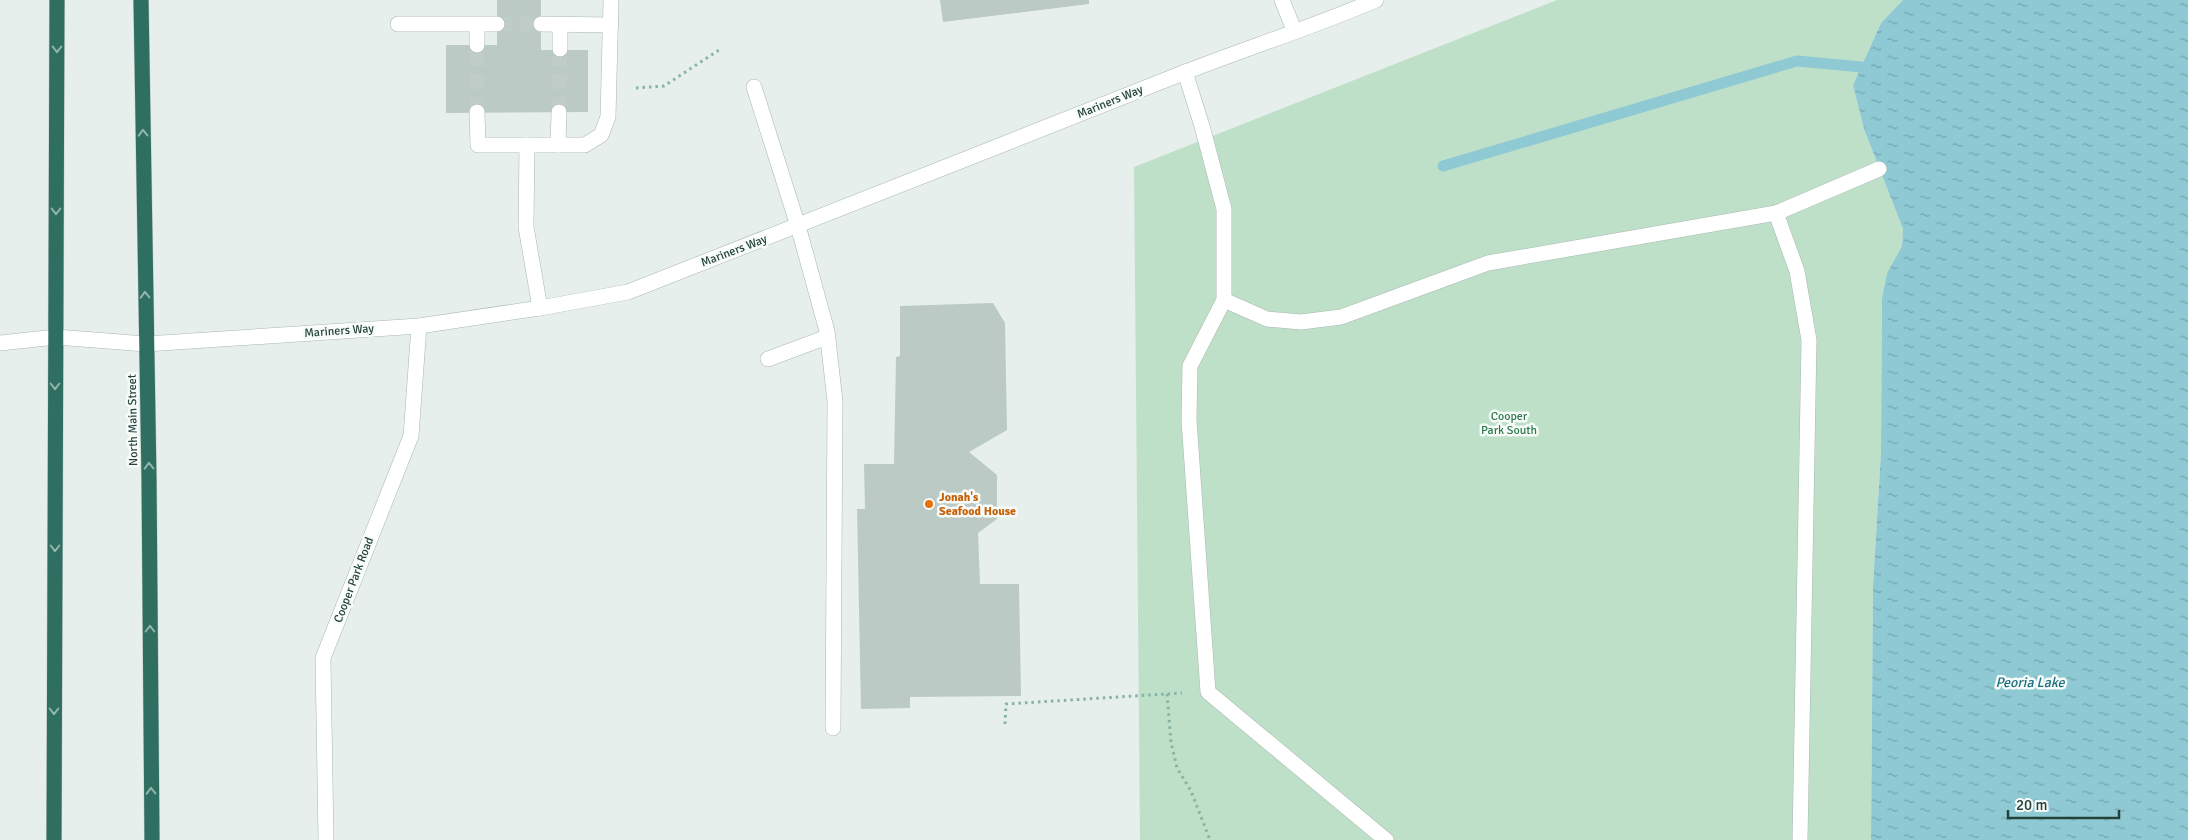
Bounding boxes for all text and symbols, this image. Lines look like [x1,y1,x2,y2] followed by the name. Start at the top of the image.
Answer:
[52,45,62,53] one-way arrow
[1075,82,1146,122] street label: Mariners Way
[138,128,148,136] one-way arrow
[51,208,61,215] one-way arrow
[699,231,770,271] street label: Mariners Way
[140,291,150,298] one-way arrow
[304,321,375,341] street label: Mariners Way
[125,374,141,466] street label: North Main Street
[50,382,60,390] one-way arrow
[1481,409,1537,438] park label: Cooper Park South
[143,462,154,470] one-way arrow
[939,490,1016,519] place label: Jonah's Seafood House
[923,498,935,510] marker: Jonah's Seafood House
[331,535,377,625] street label: Cooper Park Road
[50,545,60,553] one-way arrow
[145,625,155,632] one-way arrow
[1995,674,2066,691] water label: Peoria Lake
[49,708,59,715] one-way arrow
[146,787,156,795] one-way arrow
[2008,788,2119,820] scale bar
[2016,796,2047,814] text: 20 m

